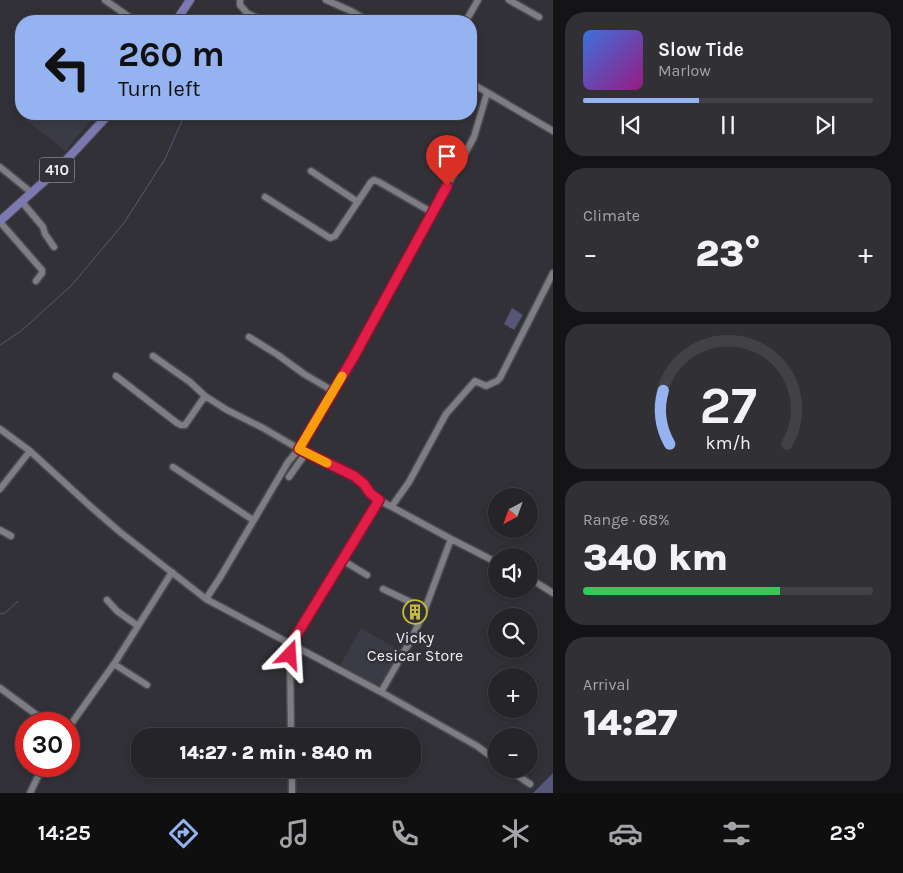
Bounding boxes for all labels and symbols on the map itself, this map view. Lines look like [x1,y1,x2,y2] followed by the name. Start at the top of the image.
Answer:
[426,135,468,186] pin
[40,158,74,182] road number: 410
[488,488,538,538] north arrow
[402,599,428,625] building icon: Vicky Cesicar Store
[263,628,315,680] position arrow
[367,628,463,665] place label: Vicky Cesicar Store
[15,712,80,777] speed limit sign: 30

